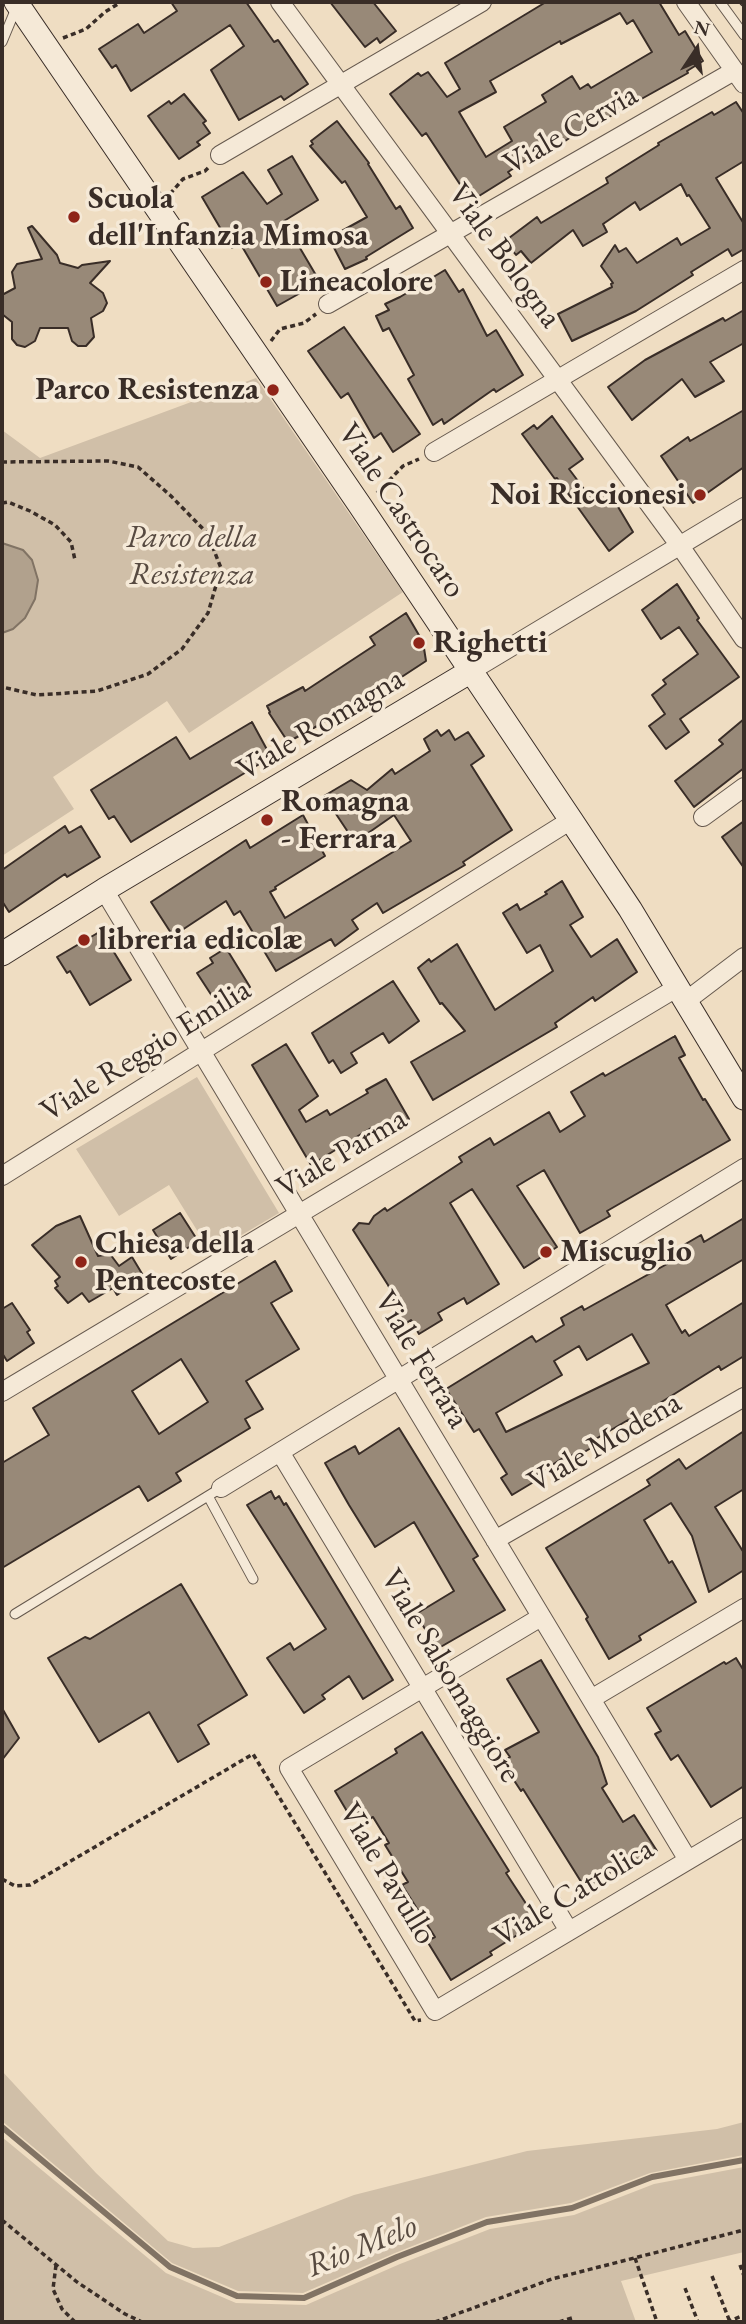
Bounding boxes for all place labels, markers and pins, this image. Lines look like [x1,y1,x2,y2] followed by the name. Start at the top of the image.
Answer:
[88,180,368,255] place label: Scuola dell'Infanzia Mimosa
[66,209,82,225] marker: Scuola dell'Infanzia Mimosa
[280,263,433,301] place label: Lineacolore
[258,274,274,290] marker: Lineacolore
[35,371,259,409] place label: Parco Resistenza
[265,382,281,398] marker: Parco Resistenza
[490,476,686,514] place label: Noi Riccionesi
[692,487,708,503] marker: Noi Riccionesi
[433,624,547,662] place label: Righetti
[411,635,427,651] marker: Righetti
[281,783,409,858] place label: Romagna - Ferrara
[259,812,275,828] marker: Romagna - Ferrara
[98,921,303,959] place label: libreria edicolæ
[76,932,92,948] marker: libreria edicolæ
[95,1225,254,1300] place label: Chiesa della Pentecoste
[560,1233,692,1271] place label: Miscuglio
[538,1244,554,1260] marker: Miscuglio
[73,1254,89,1270] marker: Chiesa della Pentecoste

